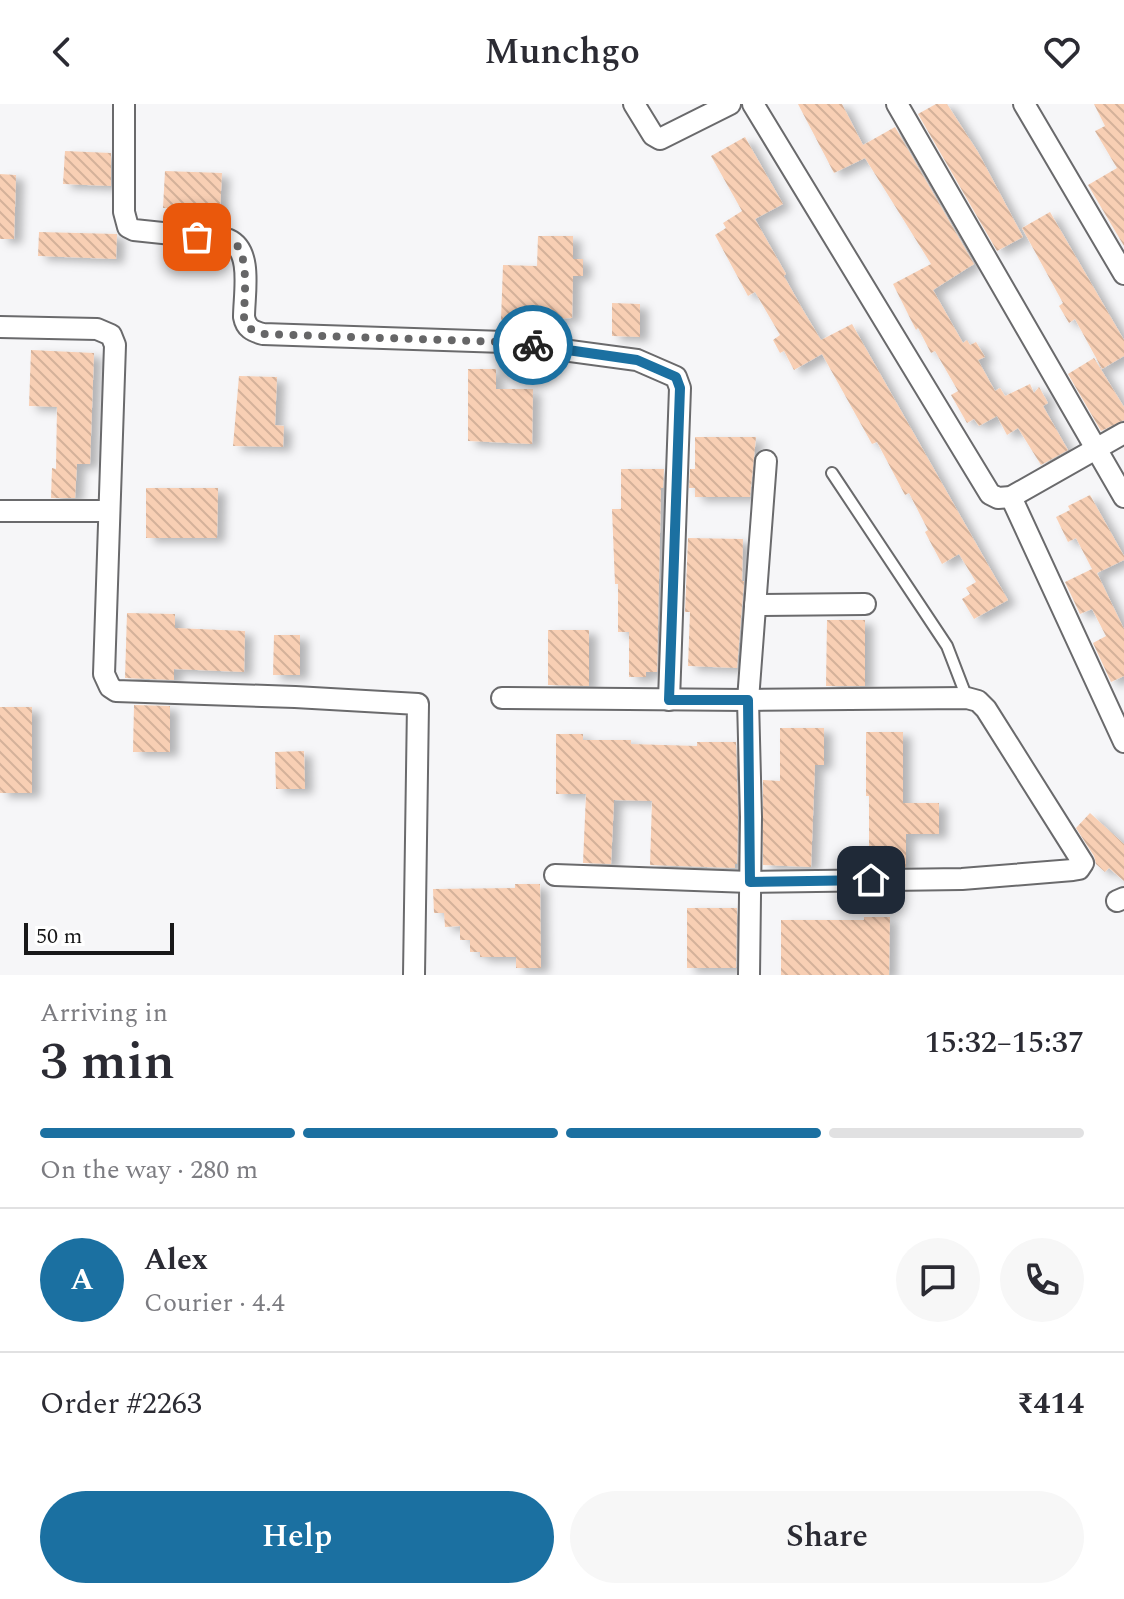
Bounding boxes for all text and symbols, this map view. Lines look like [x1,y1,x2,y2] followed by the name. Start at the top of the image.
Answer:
[484,25,640,80] text: Munchgo
[40,30,84,74] icon: back
[1040,30,1084,74] icon: heart
[163,203,231,271] pin
[175,215,219,259] icon: bag
[493,305,573,385] courier
[511,323,555,367] icon: bike
[837,846,905,914] pin
[849,858,893,902] icon: home
[24,919,174,955] scale bar
[36,920,82,953] text: 50 m
[40,993,168,1033] text: Arriving in
[925,1020,1084,1066] text: 15:32–15:37
[40,1023,175,1102] text: 3 min
[40,1150,258,1190] text: On the way · 280 m
[144,1237,208,1283] text: Alex
[896,1238,980,1322] button: chat
[1000,1238,1084,1322] button: phone
[70,1257,94,1303] text: A
[144,1283,285,1323] text: Courier · 4.4
[40,1381,202,1427] text: Order #2263
[1017,1381,1084,1427] text: ₹414
[40,1491,554,1583] button: Help
[570,1491,1084,1583] button: Share

